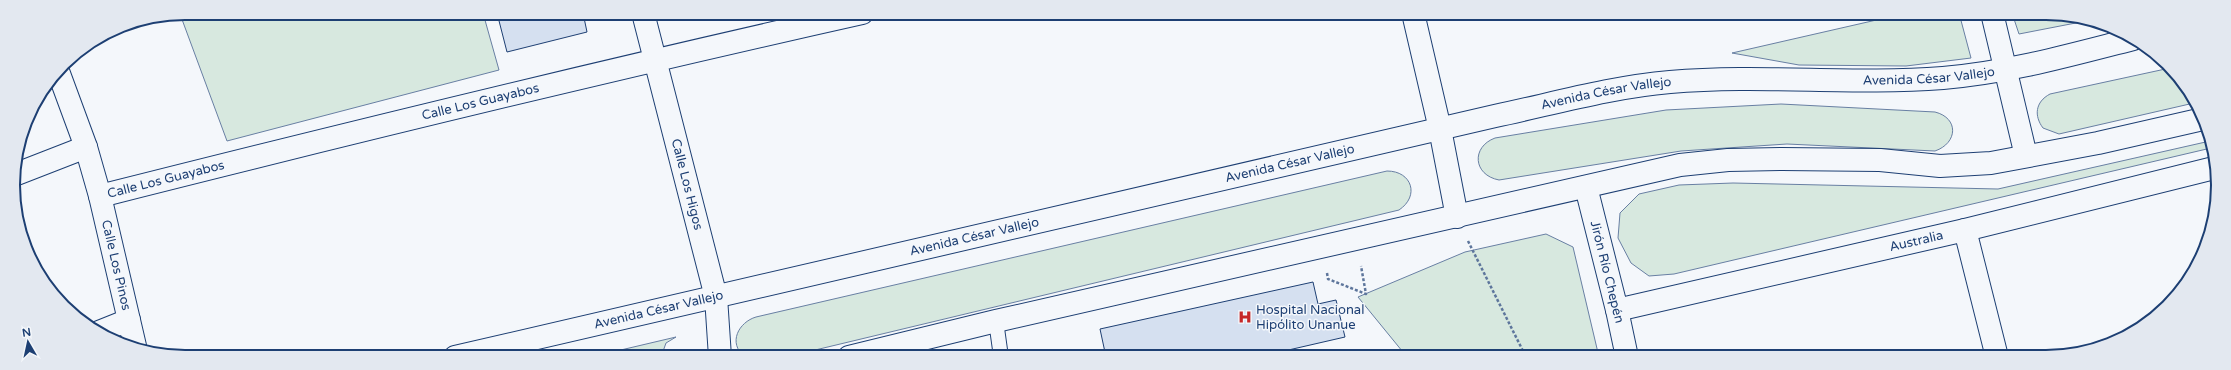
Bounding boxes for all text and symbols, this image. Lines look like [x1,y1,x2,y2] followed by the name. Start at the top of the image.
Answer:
[1863,64,1996,88] street label: Avenida César Vallejo
[1539,74,1672,113] street label: Avenida César Vallejo
[420,80,541,124] street label: Calle Los Guayabos
[668,137,707,232] street label: Calle Los Higos
[1224,141,1356,186] street label: Avenida César Vallejo
[106,157,226,202] street label: Calle Los Guayabos
[908,214,1041,259] street label: Avenida César Vallejo
[98,218,134,312] street label: Calle Los Pinos
[1587,219,1627,325] street label: Jirón Río Chepén
[1888,227,1945,255] street label: Australia
[592,287,725,333] street label: Avenida César Vallejo
[1256,302,1364,333] place label: Hospital Nacional Hipólito Unanue
[1237,309,1253,325] hospital icon: Hospital Nacional Hipólito Unanue
[8,322,48,362] north arrow
[21,326,32,340] text: N

